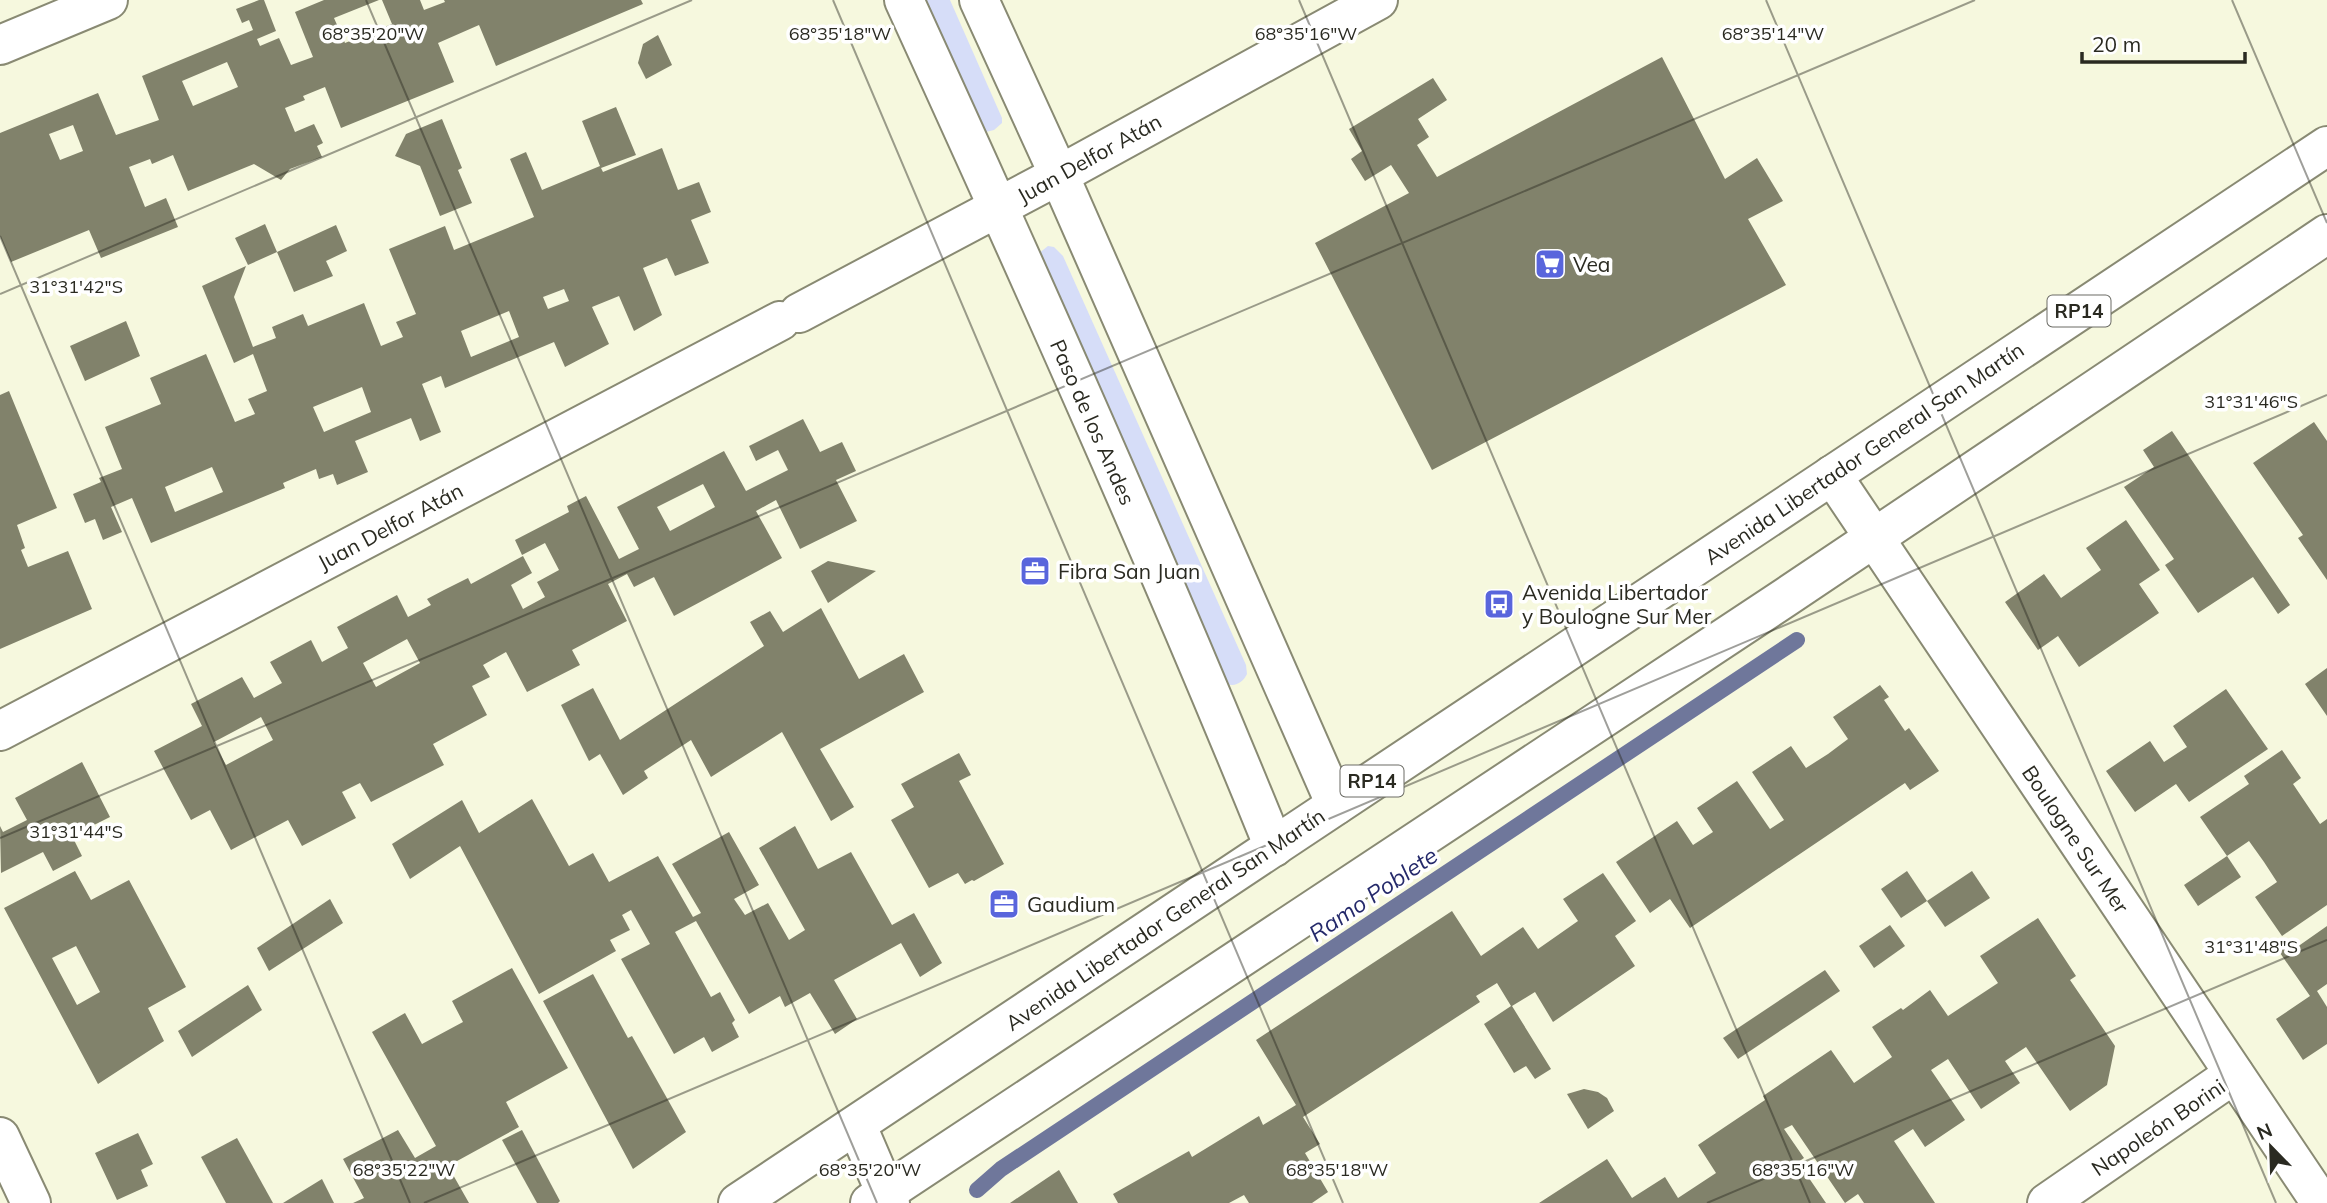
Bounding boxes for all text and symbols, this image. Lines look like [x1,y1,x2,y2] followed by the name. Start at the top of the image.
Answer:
[2082,21,2245,65] scale bar
[322,22,424,45] text: 68°35'20"W
[789,22,891,45] text: 68°35'18"W
[1255,22,1357,45] text: 68°35'16"W
[1722,22,1824,45] text: 68°35'14"W
[2092,31,2141,57] text: 20 m
[1012,108,1166,208] street label: Juan Delfor Atán
[1533,247,1567,281] supermarket icon: Vea
[1573,251,1610,277] place label: Vea
[29,275,123,298] text: 31°31'42"S
[2048,296,2110,326] road number: RP14
[1045,335,1141,509] street label: Paso de los Andes
[1699,336,2029,570] street label: Avenida Libertador General San Martín
[2204,390,2298,413] text: 31°31'46"S
[313,477,467,575] street label: Juan Delfor Atán
[1018,554,1052,588] office icon: Fibra San Juan
[1058,558,1200,584] place label: Fibra San Juan
[1522,579,1712,629] place label: Avenida Libertador y Boulogne Sur Mer
[1482,587,1516,621] bus stop icon: Avenida Libertador y Boulogne Sur Mer
[2017,760,2135,918] street label: Boulogne Sur Mer
[1340,766,1404,796] road number: RP14
[1000,802,1330,1036] street label: Avenida Libertador General San Martín
[29,820,123,843] text: 31°31'44"S
[1303,840,1443,948] water label: Ramo Poblete
[987,887,1021,921] office icon: Gaudium
[1027,891,1115,917] place label: Gaudium
[2204,935,2298,958] text: 31°31'48"S
[2086,1073,2230,1181] street label: Napoleón Borini
[2236,1112,2306,1182] north arrow
[2253,1118,2276,1145] text: N
[353,1158,455,1181] text: 68°35'22"W
[819,1158,921,1181] text: 68°35'20"W
[1286,1158,1388,1181] text: 68°35'18"W
[1752,1158,1854,1181] text: 68°35'16"W

